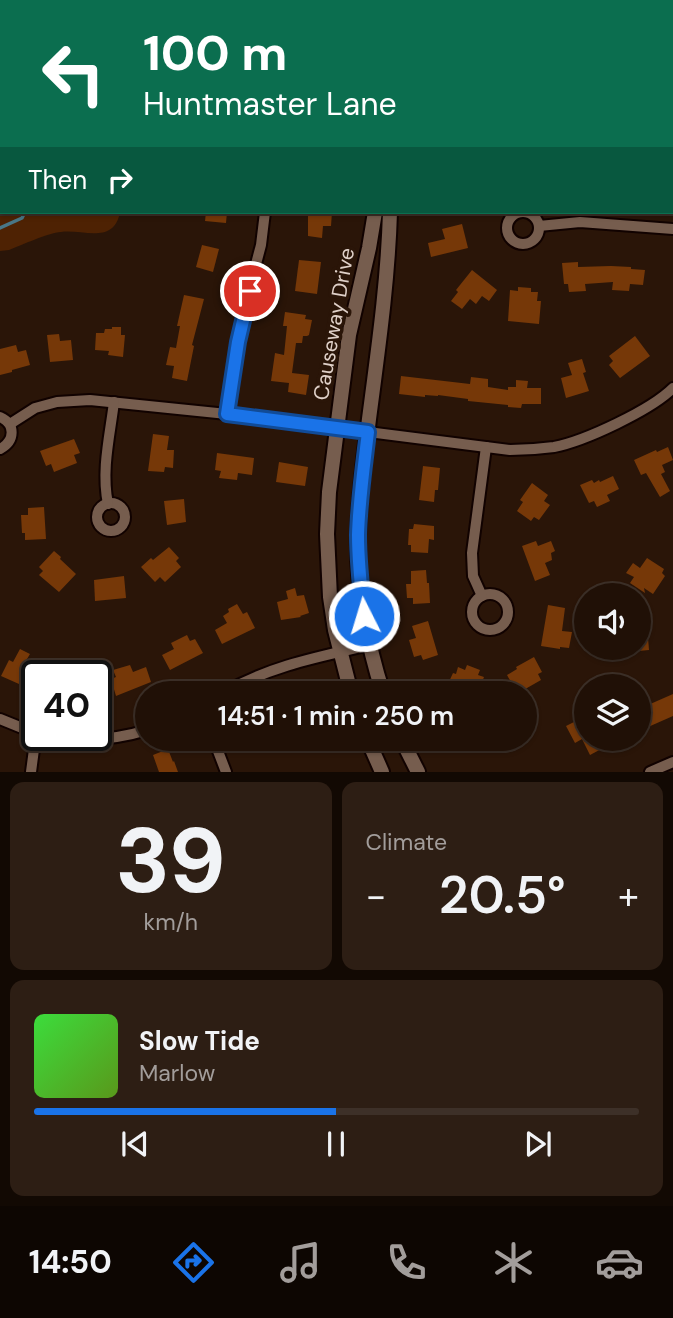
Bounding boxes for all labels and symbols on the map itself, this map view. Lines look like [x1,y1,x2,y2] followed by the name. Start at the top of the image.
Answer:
[307,246,361,402] street label: Causeway Drive
[220,261,280,321] pin
[327,579,401,653] position arrow
[21,660,112,751] speed limit sign: 40

